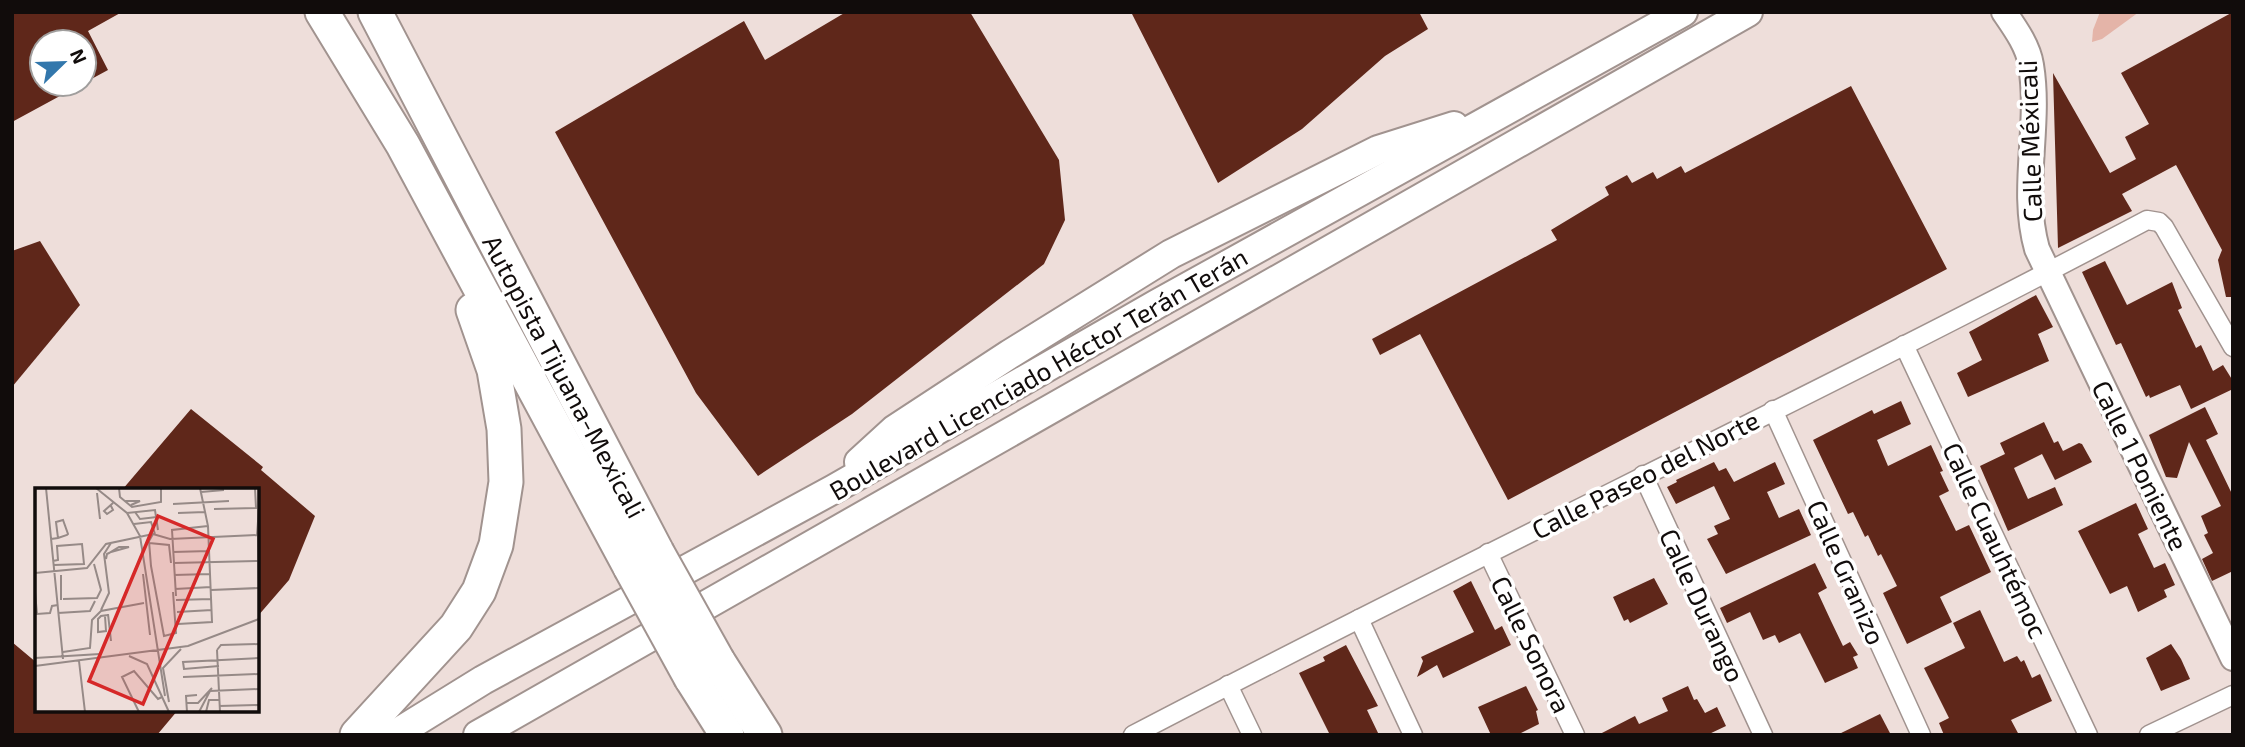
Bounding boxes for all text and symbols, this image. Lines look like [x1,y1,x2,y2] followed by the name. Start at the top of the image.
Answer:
[28,28,98,98] north arrow
[66,45,92,67] text: N
[2011,59,2047,223] street label: Calle Méxicali
[477,229,653,523] street label: Autopista Tijuana-Mexicali
[824,240,1252,506] street label: Boulevard Licenciado Héctor Terán Terán
[2087,375,2195,555] street label: Calle 1 Poniente
[1526,403,1764,545] street label: Calle Paseo del Norte
[1937,437,2055,643] street label: Calle Cuauhtémoc
[35,488,259,712] inset map
[1801,495,1893,649] street label: Calle Granizo
[1654,524,1752,686] street label: Calle Durango
[1486,571,1578,717] street label: Calle Sonora

